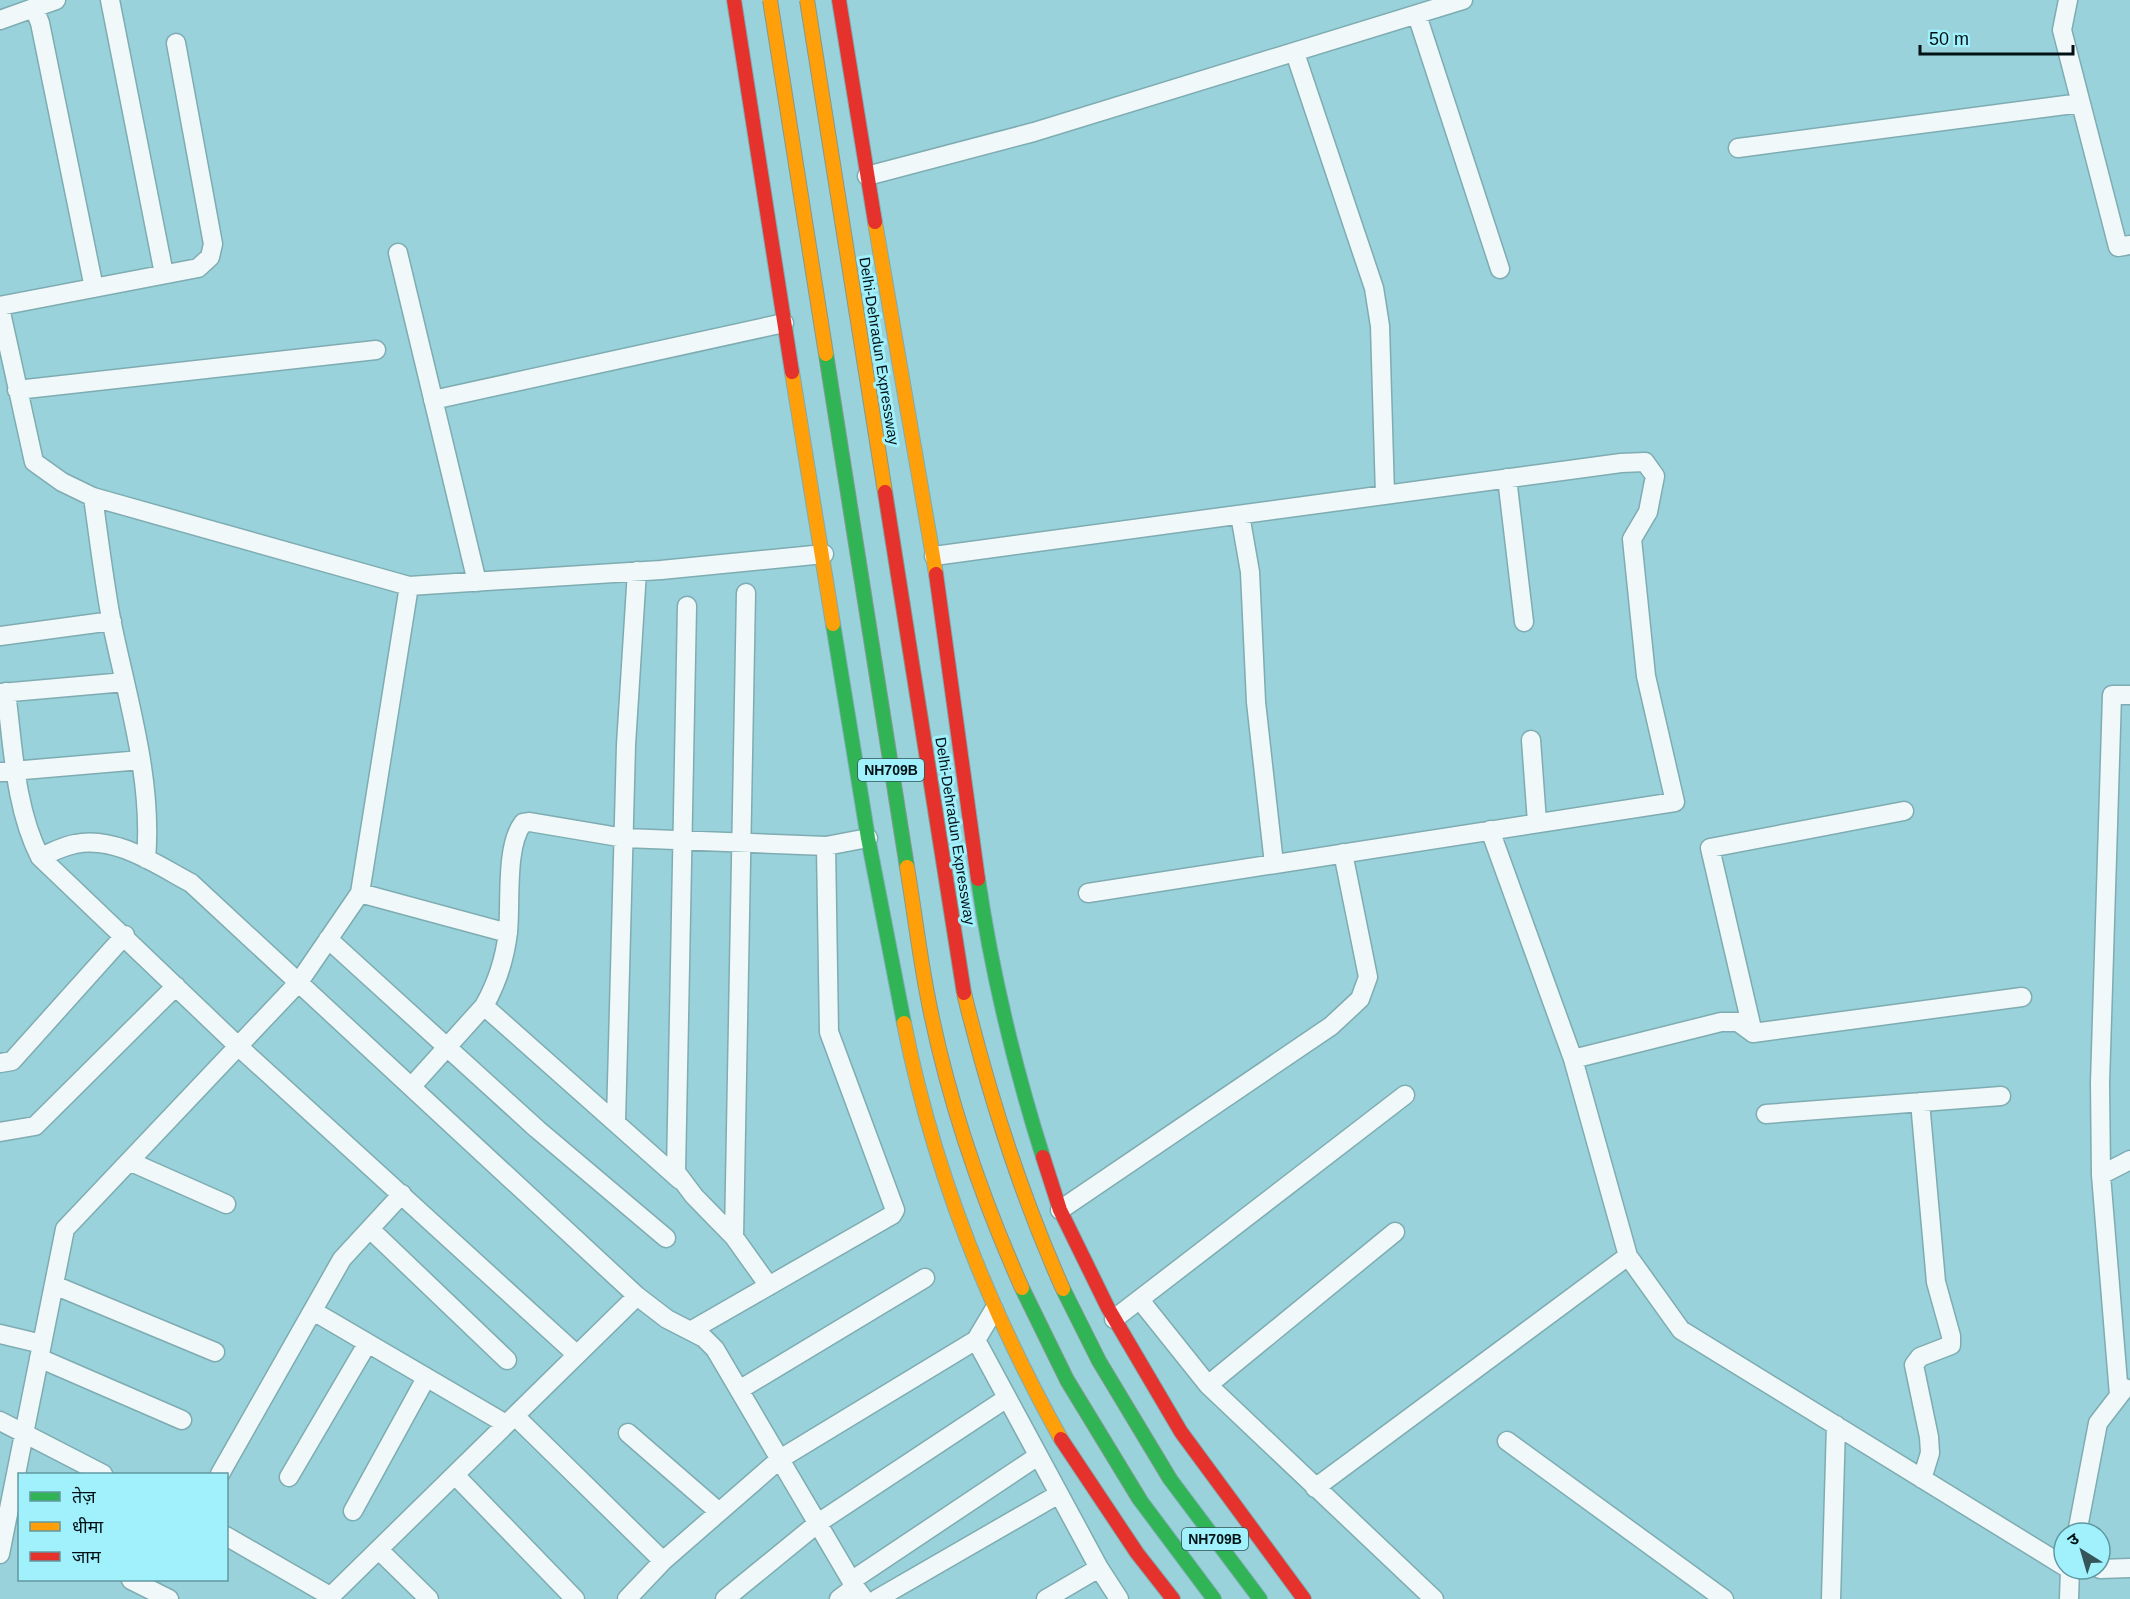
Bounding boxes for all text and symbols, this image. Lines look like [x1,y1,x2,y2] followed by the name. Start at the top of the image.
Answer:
[1920,18,2073,56] scale bar
[1929,29,1969,49] text: 50 m
[856,256,903,447] street label: Delhi-Dehradun Expressway
[932,736,979,927] street label: Delhi-Dehradun Expressway
[858,759,924,781] road number: NH709B
[18,1473,228,1581] legend
[72,1486,96,1507] text: तेज़
[72,1517,103,1537] text: धीमा
[2052,1521,2112,1581] north arrow
[1182,1528,1248,1550] road number: NH709B
[2064,1529,2083,1549] text: उ
[72,1547,102,1567] text: जाम

